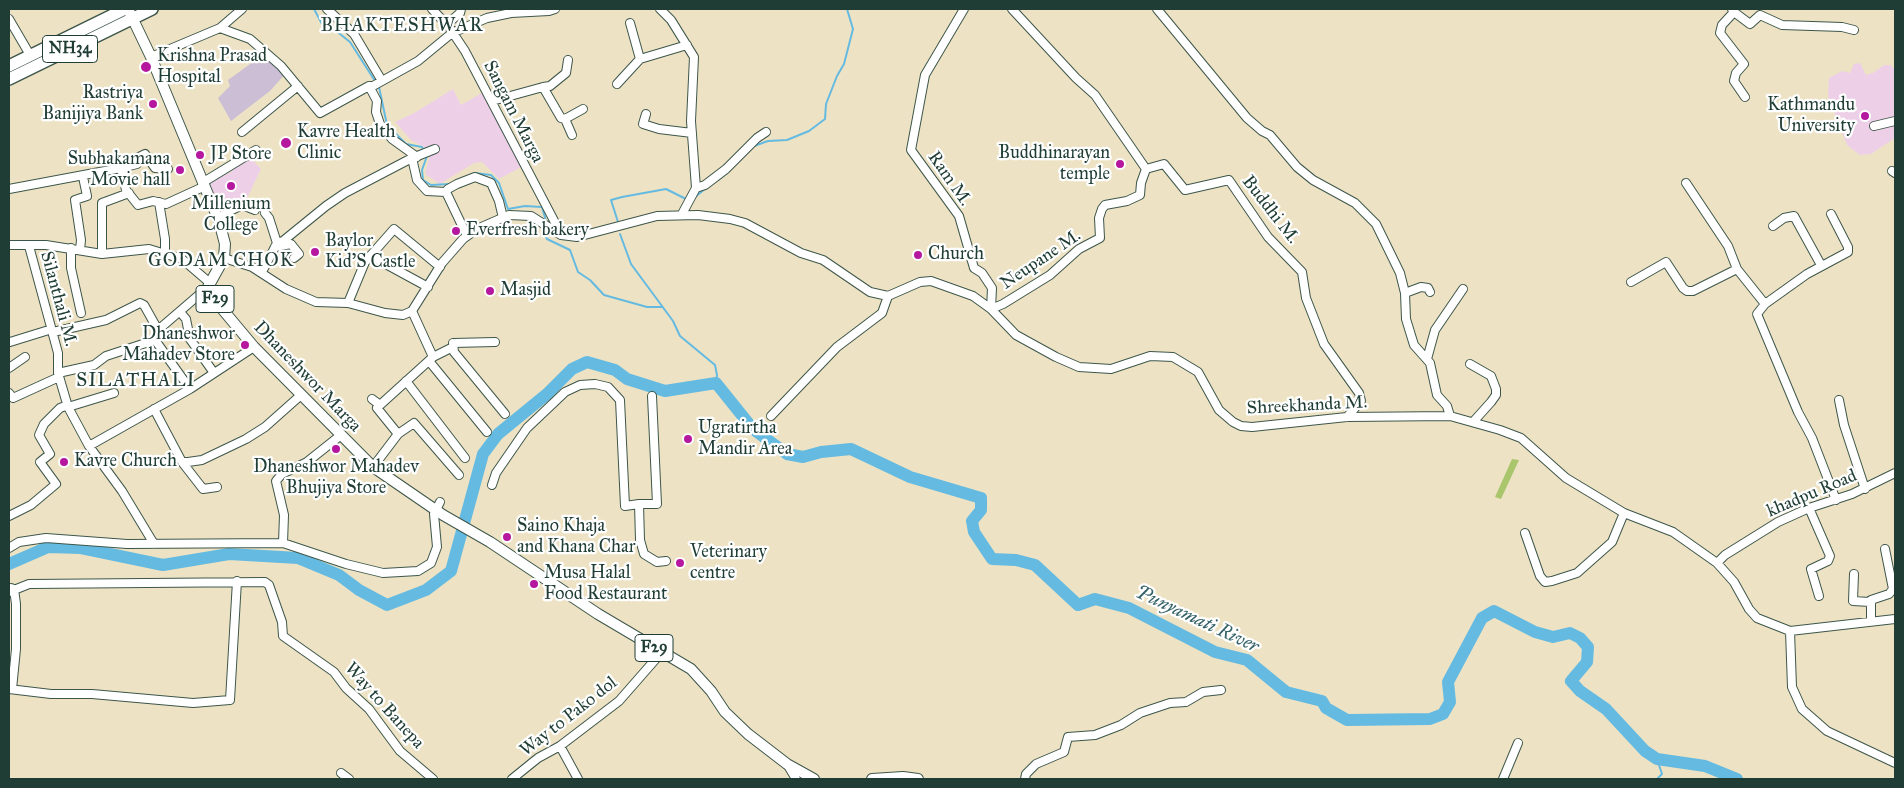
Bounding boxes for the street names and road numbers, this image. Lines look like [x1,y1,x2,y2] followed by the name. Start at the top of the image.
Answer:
[42,36,98,62] road number: NH34
[478,57,548,167] street label: Sangam Marga
[922,148,976,210] street label: Ram M.
[1237,172,1303,248] street label: Buddhi M.
[997,225,1085,295] street label: Neupane M.
[35,249,81,349] street label: Silanthali M.
[196,286,234,312] road number: F29
[249,317,365,437] street label: Dhaneshwor Marga
[1246,392,1368,420] street label: Shreekhanda M.
[1764,465,1860,523] street label: khadpu Road
[635,634,673,661] road number: F29
[340,658,428,754] street label: Way to Banepa
[516,672,622,762] street label: Way to Pako dol

